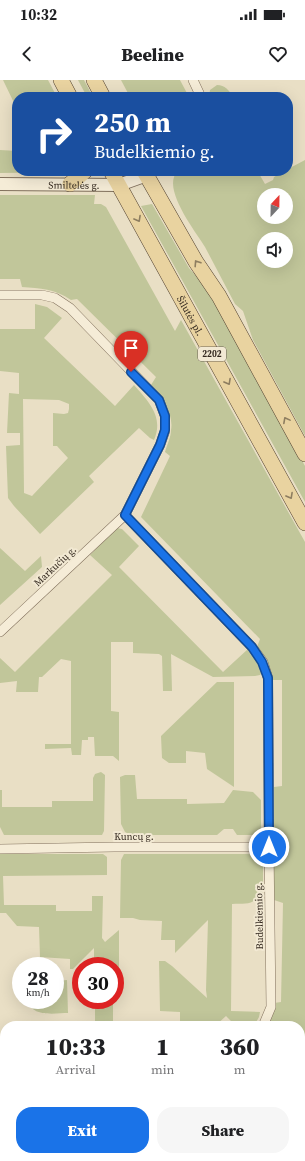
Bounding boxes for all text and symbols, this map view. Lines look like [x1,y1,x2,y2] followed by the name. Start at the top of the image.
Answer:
[20,4,57,25] text: 10:32
[121,42,184,67] text: Beeline
[16,43,38,65] icon: back
[267,43,289,65] icon: heart
[94,103,171,141] text: 250 m
[28,108,80,160] icon: right
[94,139,215,164] text: Budelkiemio g.
[48,178,100,191] street label: Smiltelės g.
[257,188,293,224] north arrow
[257,188,293,268] map controls
[133,215,141,222] one-way arrow
[257,232,293,268] button: sound
[194,260,202,267] one-way arrow
[174,293,207,338] street label: Šilutės pl.
[114,331,148,372] pin
[120,337,142,359] icon: arrive
[198,347,226,361] road number: 2202
[223,378,230,385] one-way arrow
[284,417,291,424] one-way arrow
[285,492,293,499] one-way arrow
[31,543,79,589] street label: Markučių g.
[248,826,290,868] position arrow
[114,830,154,843] street label: Kuncų g.
[252,882,266,950] street label: Budelkiemio g.
[72,957,124,1009] speed limit sign: 30
[27,964,49,992] text: 28
[26,986,50,999] text: km/h
[45,1030,106,1063] text: 10:33
[156,1030,169,1063] text: 1
[220,1030,260,1063] text: 360
[55,1061,96,1078] text: Arrival
[151,1061,174,1078] text: min
[234,1061,246,1078] text: m
[16,1107,149,1153] button: Exit
[157,1107,289,1153] button: Share

